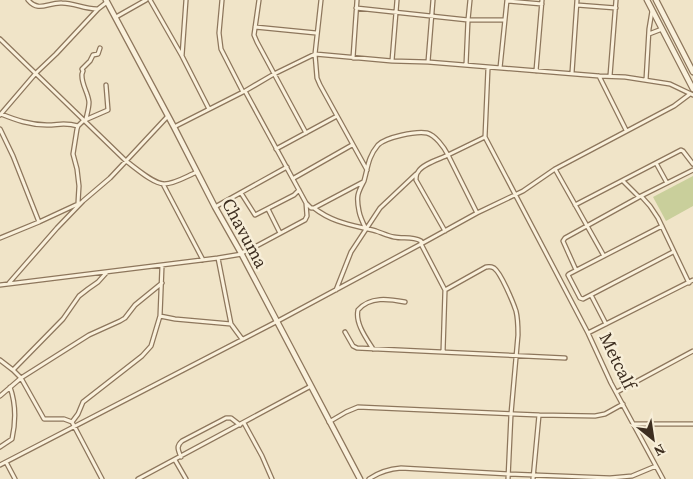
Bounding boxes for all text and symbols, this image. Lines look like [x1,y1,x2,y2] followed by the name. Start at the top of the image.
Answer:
[216,194,274,273] street label: Chavuma
[593,328,643,395] street label: Metcalf
[628,414,678,464] north arrow
[650,439,669,461] text: N

